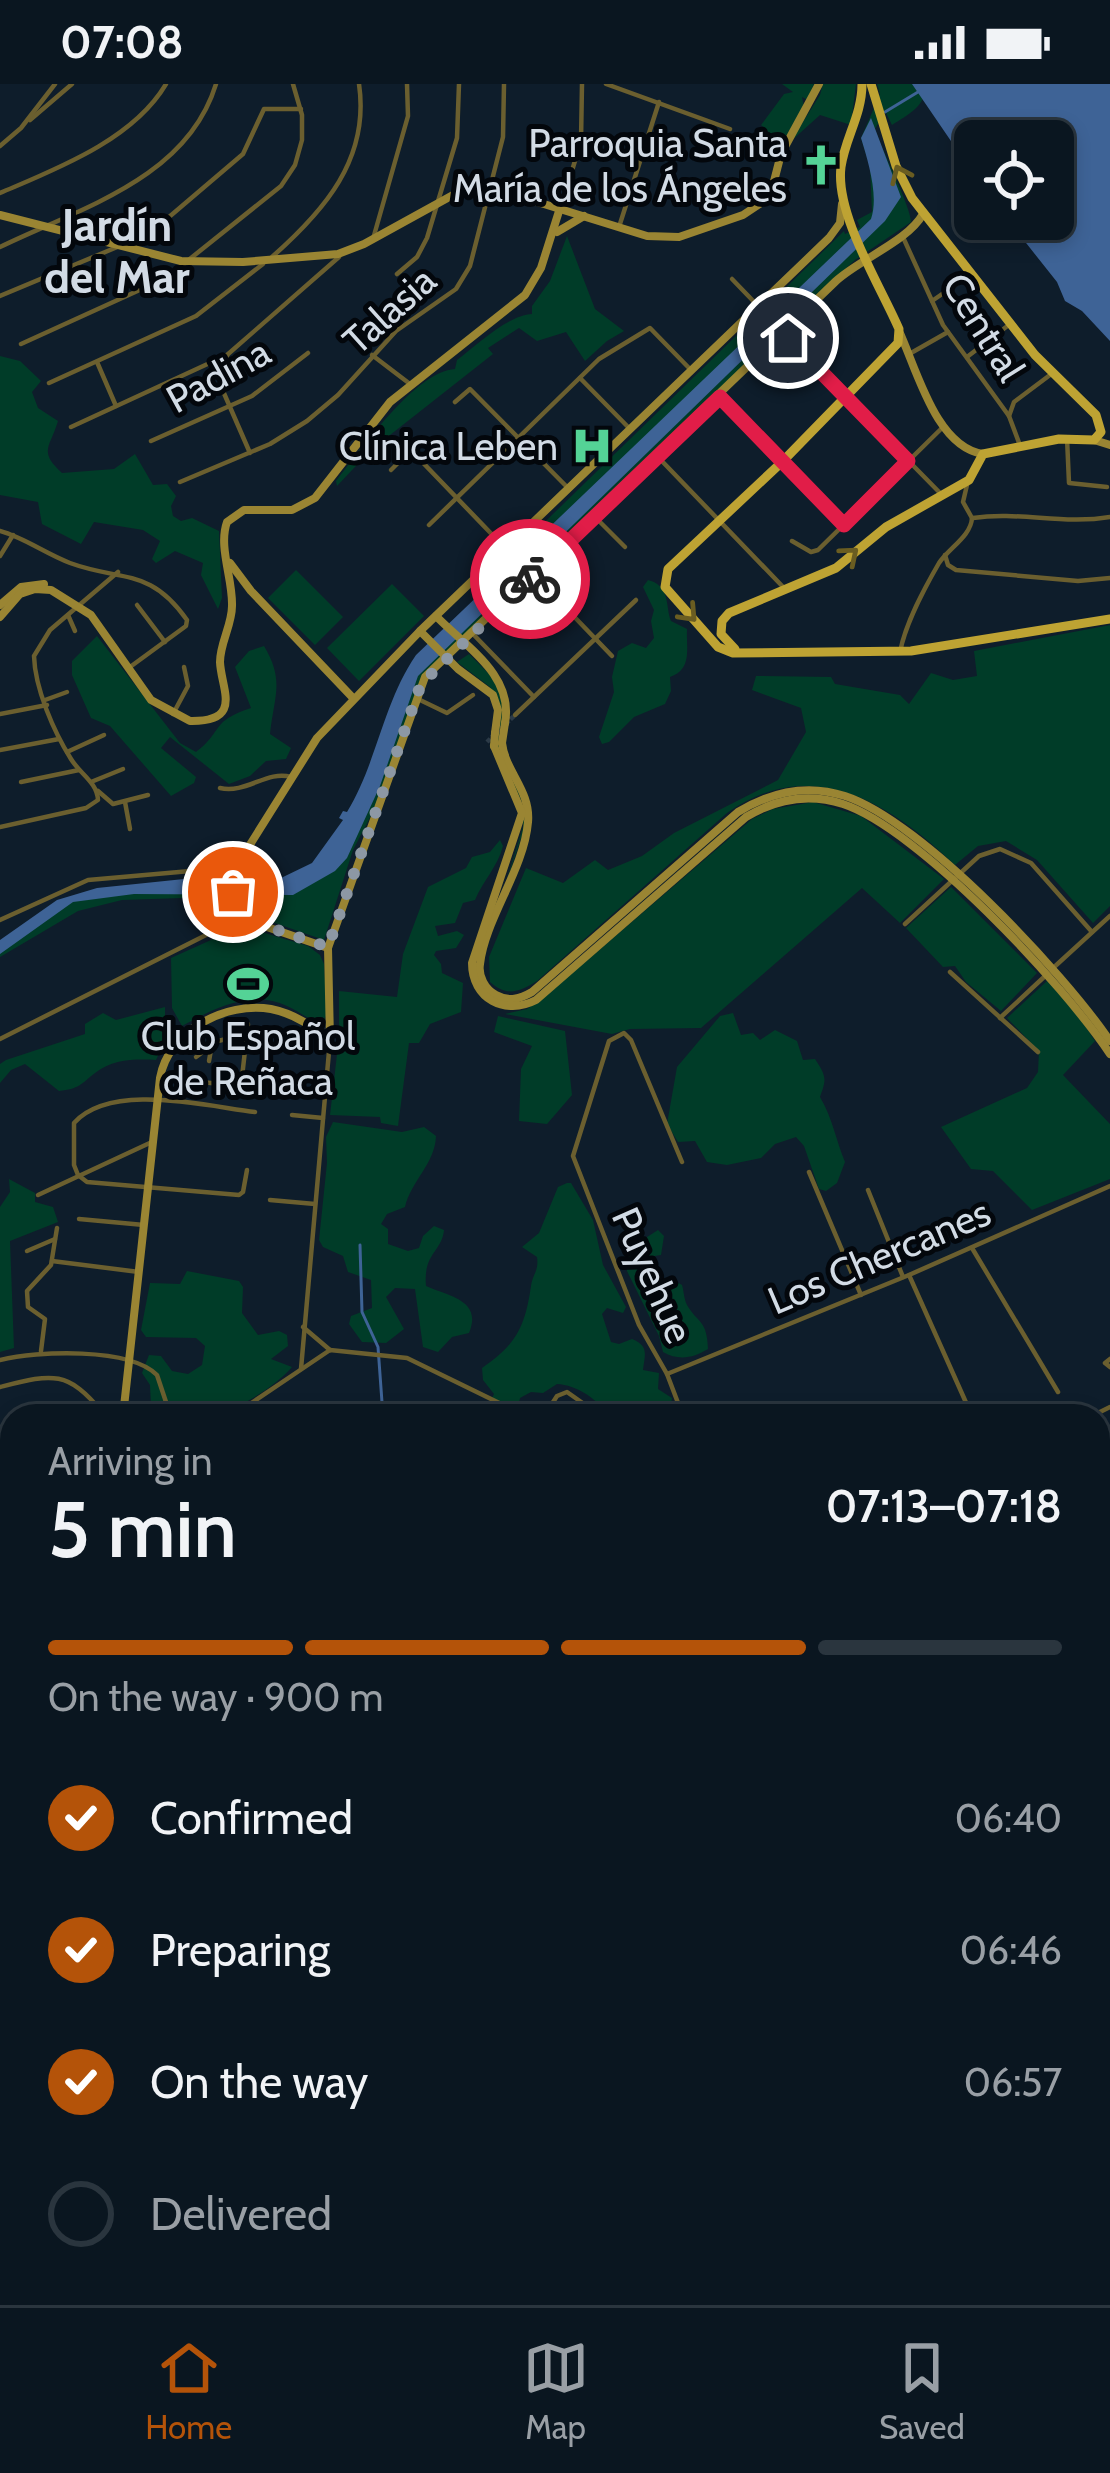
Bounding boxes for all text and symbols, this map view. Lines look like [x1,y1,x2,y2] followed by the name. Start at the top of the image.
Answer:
[60,15,184,69] text: 07:08
[453,119,787,212] place label: Parroquia Santa María de los Ángeles
[954,120,1074,240] map controls
[954,120,1074,240] button: locate
[798,142,844,188] church icon: Parroquia Santa María de los Ángeles
[891,165,915,186] one-way arrow
[44,198,190,304] district label: Jardín del Mar
[333,256,445,364] street label: Talasia
[932,264,1036,390] street label: Central
[737,287,839,389] pin
[755,305,821,371] icon: home
[158,327,278,423] street label: Padina
[339,422,558,470] place label: Clínica Leben
[569,423,615,469] hospital icon: Clínica Leben
[470,519,590,639] courier
[497,546,563,612] icon: bike
[836,548,858,570] one-way arrow
[675,601,696,622] one-way arrow
[182,841,284,943] pin
[200,859,266,925] icon: bag
[225,961,271,1007] sports icon: Club Español de Reñaca
[141,1012,355,1105] place label: Club Español de Reñaca
[761,1188,997,1324] street label: Los Chercanes
[602,1200,704,1350] street label: Puyehue
[48,1437,212,1485] text: Arriving in
[826,1479,1062,1533] text: 07:13–07:18
[48,1482,237,1577] text: 5 min
[48,1673,384,1721] text: On the way · 900 m
[48,1785,114,1851] icon: check
[150,1791,353,1845] text: Confirmed
[955,1794,1062,1842] text: 06:40
[48,1917,114,1983] icon: check
[150,1923,330,1977] text: Preparing
[960,1926,1062,1974] text: 06:46
[48,2049,114,2115] icon: check
[150,2055,368,2109] text: On the way
[964,2058,1062,2106] text: 06:57
[150,2187,332,2241] text: Delivered
[145,2335,232,2447] tab: Home
[523,2335,589,2447] tab: Map
[879,2335,965,2447] tab: Saved

